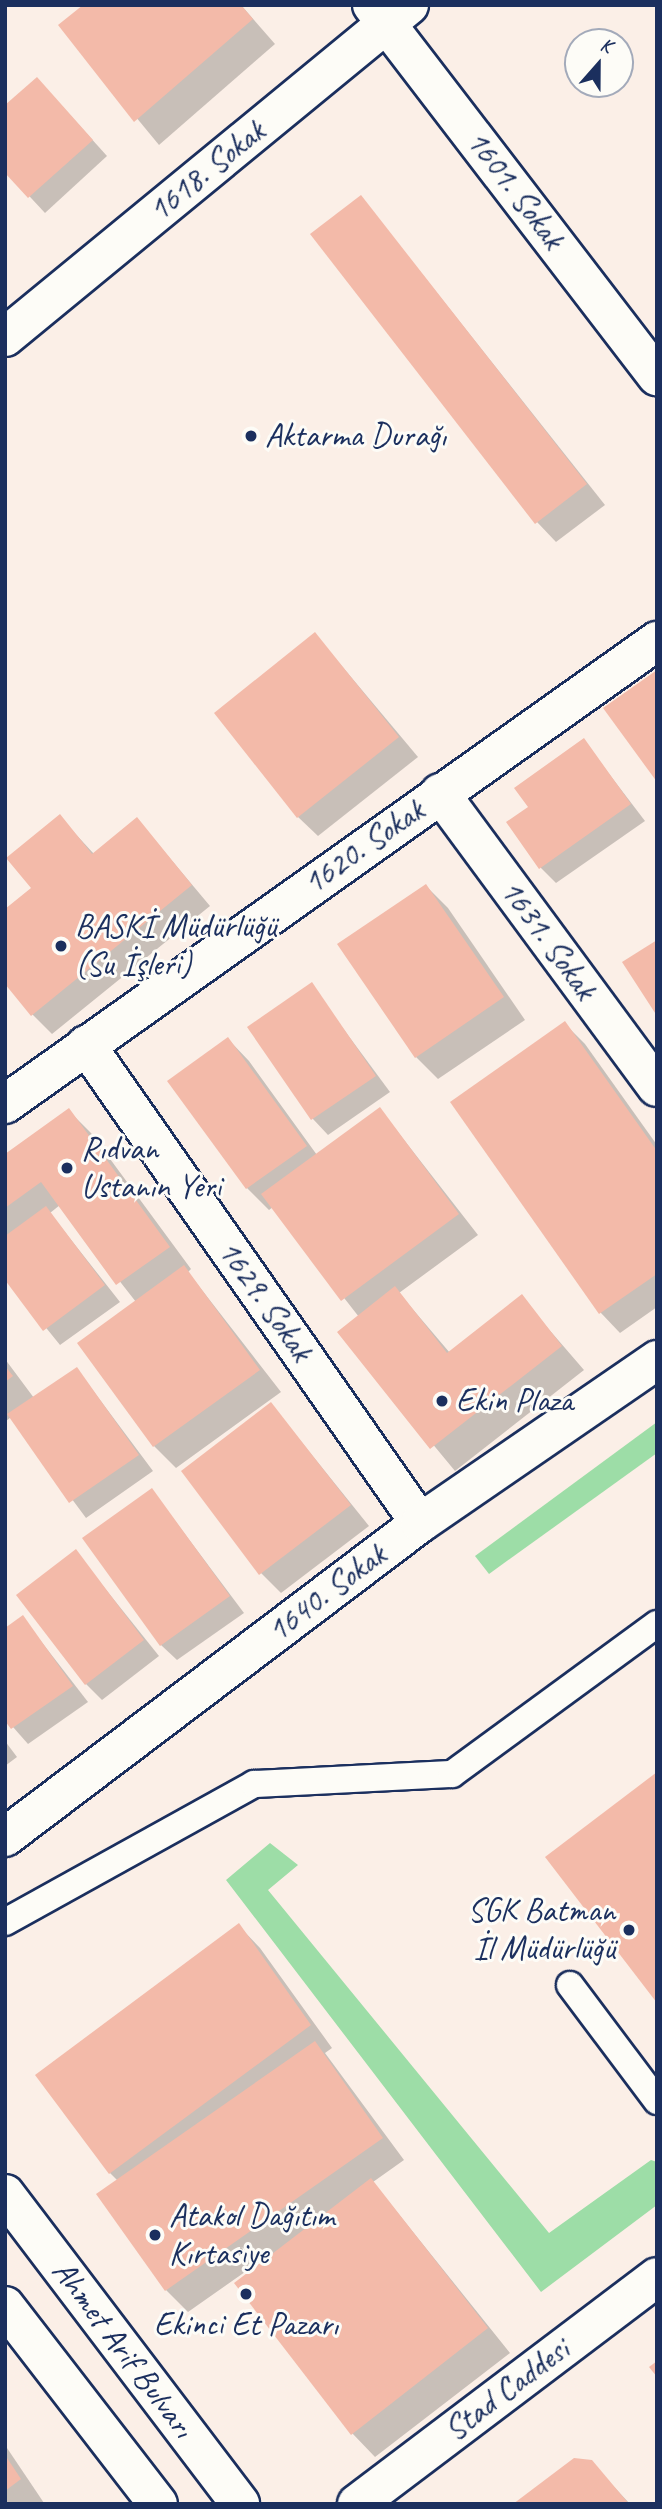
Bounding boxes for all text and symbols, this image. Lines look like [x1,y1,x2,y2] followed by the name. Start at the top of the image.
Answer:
[564,28,634,98] north arrow
[597,32,615,58] text: K
[141,112,273,230] street label: 1618. Sokak
[457,123,573,257] street label: 1601. Sokak
[265,416,445,456] place label: Aktarma Durağı
[243,428,259,444] marker: Aktarma Durağı
[296,791,432,903] street label: 1620. Sokak
[491,872,605,1008] street label: 1631. Sokak
[75,907,276,985] place label: BASKİ Müdürlüğü (Su İşleri)
[53,938,69,954] marker: BASKİ Müdürlüğü (Su İşleri)
[81,1129,221,1207] place label: Rıdvan Ustanın Yeri
[59,1160,75,1176] marker: Rıdvan Ustanın Yeri
[209,1233,321,1369] street label: 1629. Sokak
[456,1381,574,1421] place label: Ekin Plaza
[434,1393,450,1409] marker: Ekin Plaza
[260,1535,394,1651] street label: 1640. Sokak
[467,1891,615,1969] place label: SGK Batman İl Müdürlüğü
[621,1922,637,1938] marker: SGK Batman İl Müdürlüğü
[169,2196,335,2274] place label: Atakol Dağıtım Kırtasiye
[147,2227,163,2243] marker: Atakol Dağıtım Kırtasiye
[44,2253,202,2445] street label: Ahmet Arif Bulvarı
[238,2286,254,2302] marker: Ekinci Et Pazarı
[154,2305,338,2345] place label: Ekinci Et Pazarı
[436,2330,578,2450] street label: Stad Caddesi

